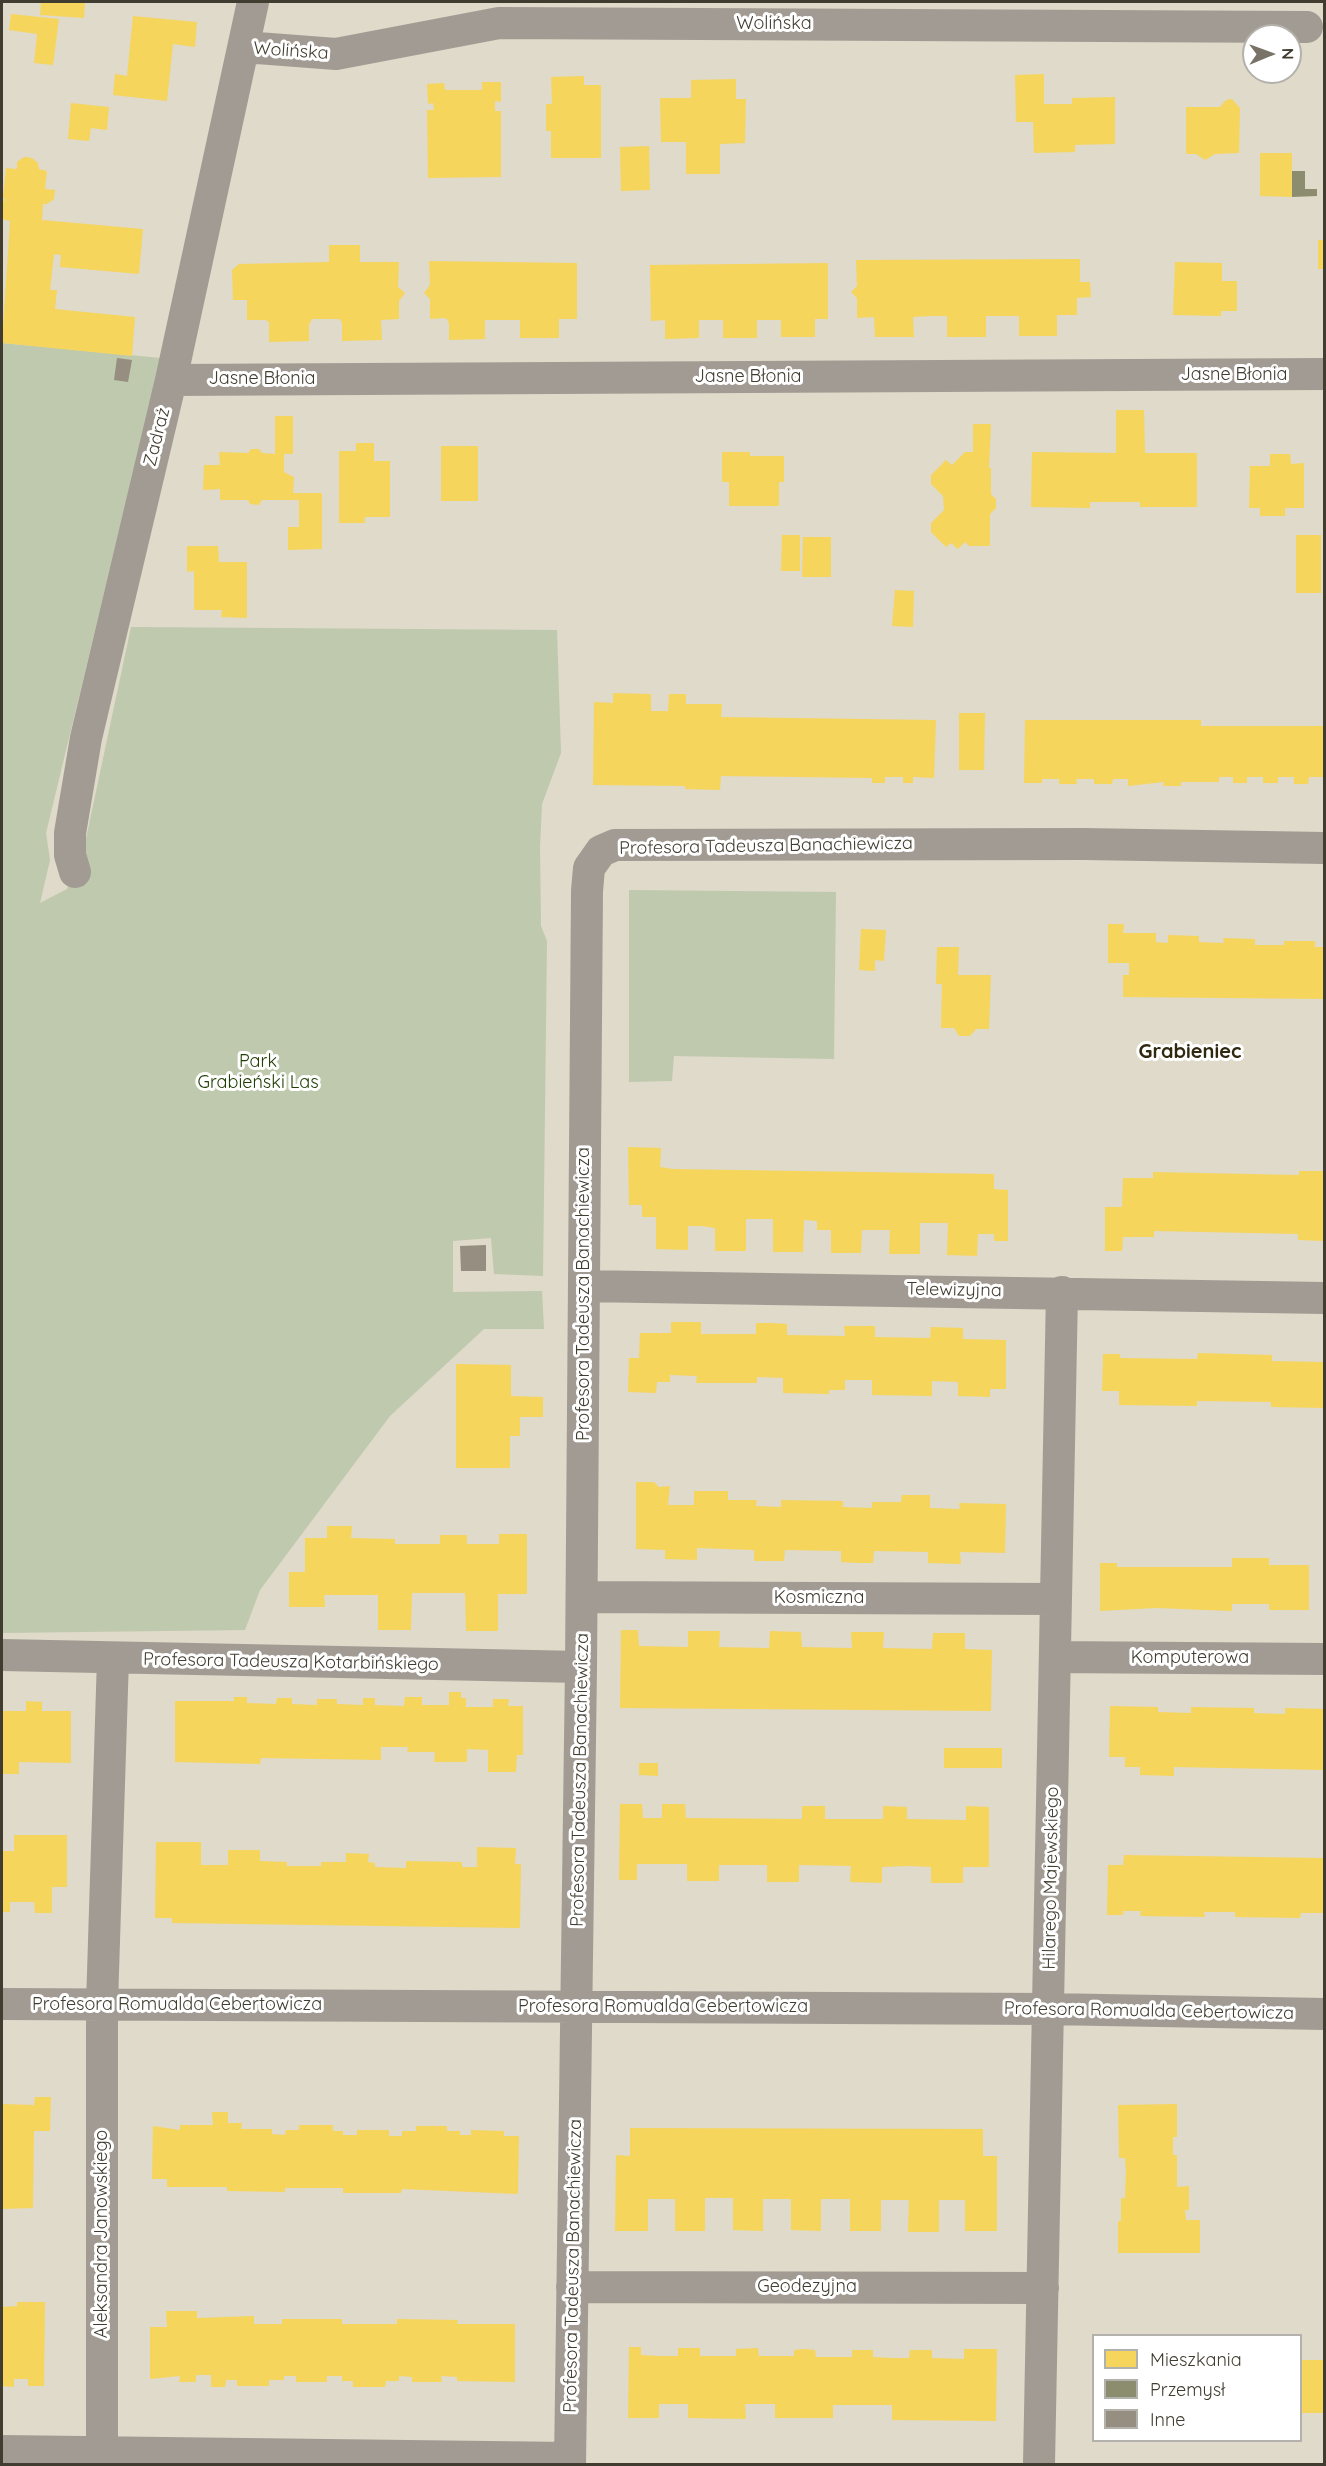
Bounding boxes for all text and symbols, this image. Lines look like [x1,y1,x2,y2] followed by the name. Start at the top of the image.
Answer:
[736,13,812,35] street label: Wolińska
[1242,24,1302,84] north arrow
[253,38,329,64] street label: Wolińska
[1278,48,1298,60] text: N
[1180,364,1288,386] street label: Jasne Błonia
[694,366,802,388] street label: Jasne Błonia
[208,368,316,390] street label: Jasne Błonia
[139,405,175,469] street label: Zadraż
[619,833,913,859] street label: Profesora Tadeusza Banachiewicza
[1139,1040,1241,1064] district label: Grabieniec
[197,1051,319,1094] park label: Park Grabieński Las
[573,1147,595,1441] street label: Profesora Tadeusza Banachiewicza
[906,1278,1002,1302] street label: Telewizyjna
[774,1587,864,1609] street label: Kosmiczna
[567,1633,593,1927] street label: Profesora Tadeusza Banachiewicza
[1131,1647,1249,1669] street label: Komputerowa
[143,1649,439,1675] street label: Profesora Tadeusza Kotarbińskiego
[1039,1786,1063,1970] street label: Hilarego Majewskiego
[32,1994,322,2016] street label: Profesora Romualda Cebertowicza
[518,1996,808,2018] street label: Profesora Romualda Cebertowicza
[1004,1998,1294,2024] street label: Profesora Romualda Cebertowicza
[560,2119,586,2413] street label: Profesora Tadeusza Banachiewicza
[91,2130,113,2338] street label: Aleksandra Janowskiego
[757,2276,857,2298] street label: Geodezyjna
[1092,2334,1302,2442] legend
[1150,2348,1242,2371] text: Mieszkania
[1150,2378,1225,2401] text: Przemysł
[1150,2408,1185,2431] text: Inne

